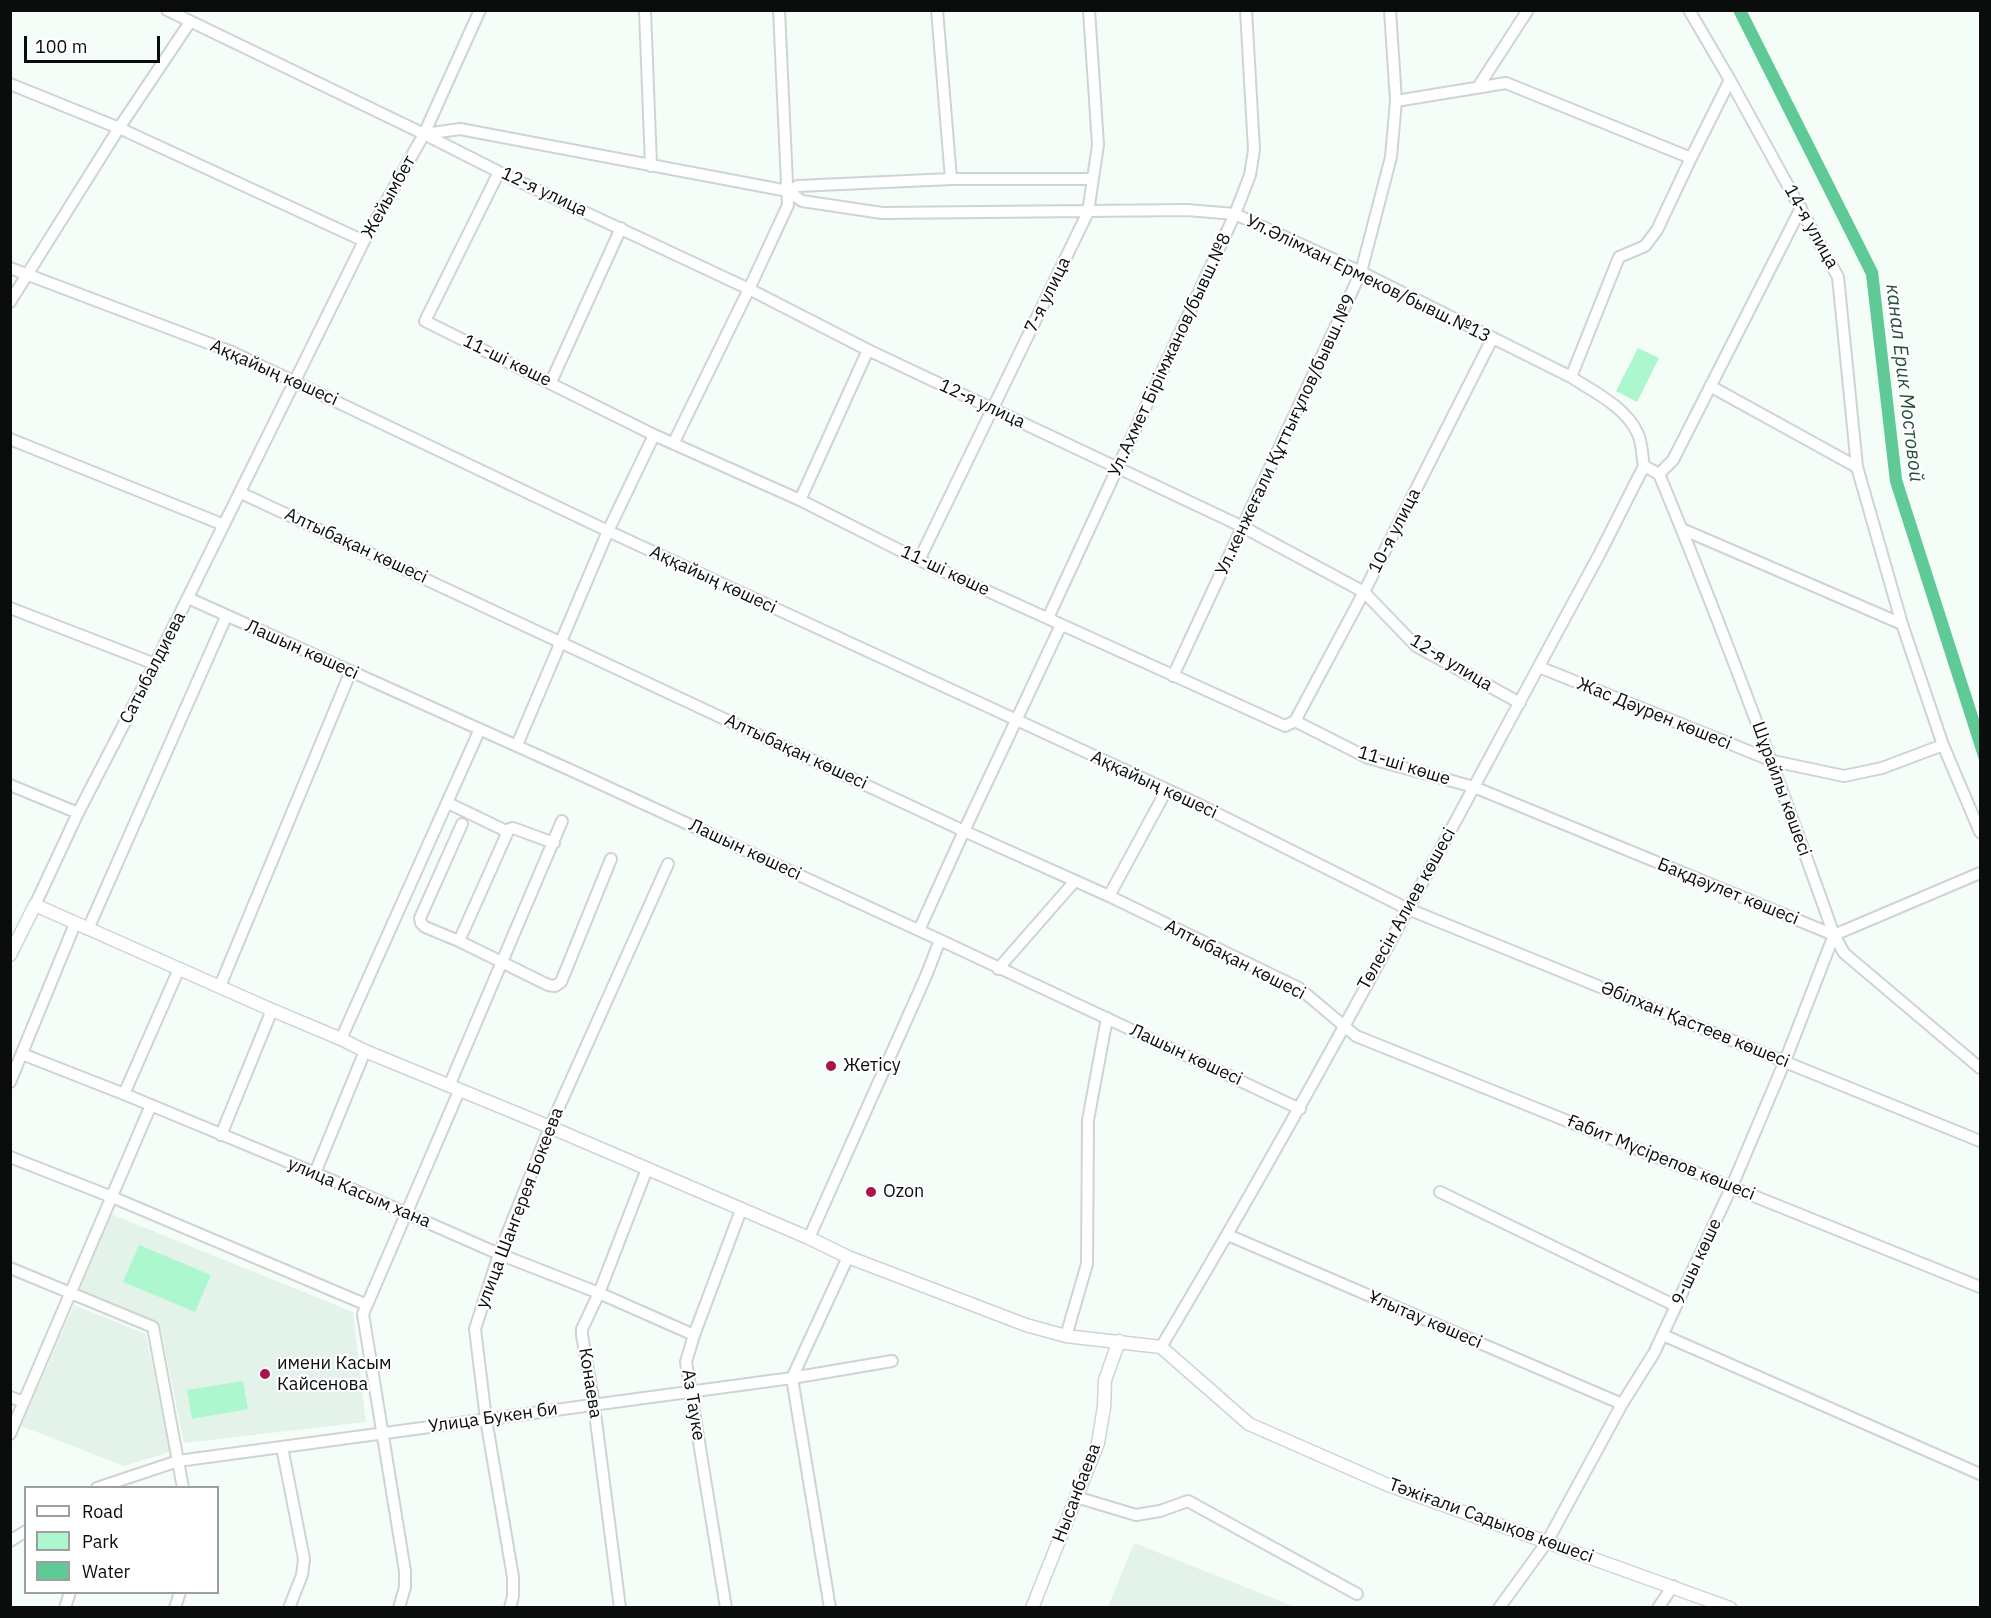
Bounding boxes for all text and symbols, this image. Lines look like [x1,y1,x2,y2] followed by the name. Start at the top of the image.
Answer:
[27,24,164,62] scale bar
[35,35,87,58] text: 100 m
[357,152,421,242] street label: Жейымбет
[498,163,590,221] street label: 12-я улица
[1779,181,1843,273] street label: 14-я улица
[1242,210,1494,348] street label: Ул.Әлімхан Ермеков/бывш.№13
[1104,230,1236,480] street label: Ул.Ахмет Бірімжанов/бывш.№8
[1020,254,1076,336] street label: 7-я улица
[1880,283,1928,483] water label: канал Ерик Мостовой
[1211,291,1361,579] street label: Ул.кенжеғали Құттығұлов/бывш.№9
[459,330,555,392] street label: 11-ші көше
[207,335,341,411] street label: Аққайың көшесі
[936,375,1028,433] street label: 12-я улица
[1364,485,1426,577] street label: 10-я улица
[281,503,431,589] street label: Алтыбақан көшесі
[646,541,780,619] street label: Аққайың көшесі
[897,541,993,601] street label: 11-ші көше
[115,608,191,728] street label: Сатыбалдиева
[242,615,362,685] street label: Лашын көшесі
[1406,630,1496,696] street label: 12-я улица
[1574,673,1734,755] street label: Жас Дәурен көшесі
[721,709,871,795] street label: Алтыбақан көшесі
[1747,719,1815,859] street label: Шұрайлы көшесі
[1355,742,1453,790] street label: 11-ші көше
[1087,746,1221,824] street label: Аққайың көшесі
[685,815,805,885] street label: Лашын көшесі
[1353,824,1461,994] street label: Төлесін Алиев көшесі
[1654,854,1802,930] street label: Бақдәулет көшесi
[1161,915,1309,1005] street label: Алтыбақан көшесі
[1597,977,1793,1073] street label: Әбілхан Қастеев көшесi
[1126,1020,1246,1090] street label: Лашын көшесі
[843,1055,901,1077] place label: Жетісу
[824,1059,838,1073] marker: Жетісу
[472,1104,568,1312] street label: улица Шангерея Бокеева
[1564,1110,1758,1206] street label: Ғабит Мүсірепов көшесi
[284,1153,434,1233] street label: улица Касым хана
[883,1181,924,1203] place label: Ozon
[864,1185,878,1199] marker: Ozon
[1667,1215,1727,1309] street label: 9-шы көше
[1365,1286,1485,1354] street label: Ұлытау көшесi
[574,1346,606,1420] street label: Конаева
[277,1353,391,1396] place label: имени Касым Кайсенова
[258,1367,272,1381] marker: имени Касым Кайсенова
[677,1368,709,1442] street label: Аз Тауке
[427,1398,559,1438] street label: Улица Букен би
[1048,1440,1106,1546] street label: Нысанбаева
[1386,1474,1596,1568] street label: Тәжіғали Садықов көшесі
[24,1486,219,1594] legend
[82,1500,123,1523] text: Road
[82,1530,118,1553] text: Park
[82,1560,130,1583] text: Water

